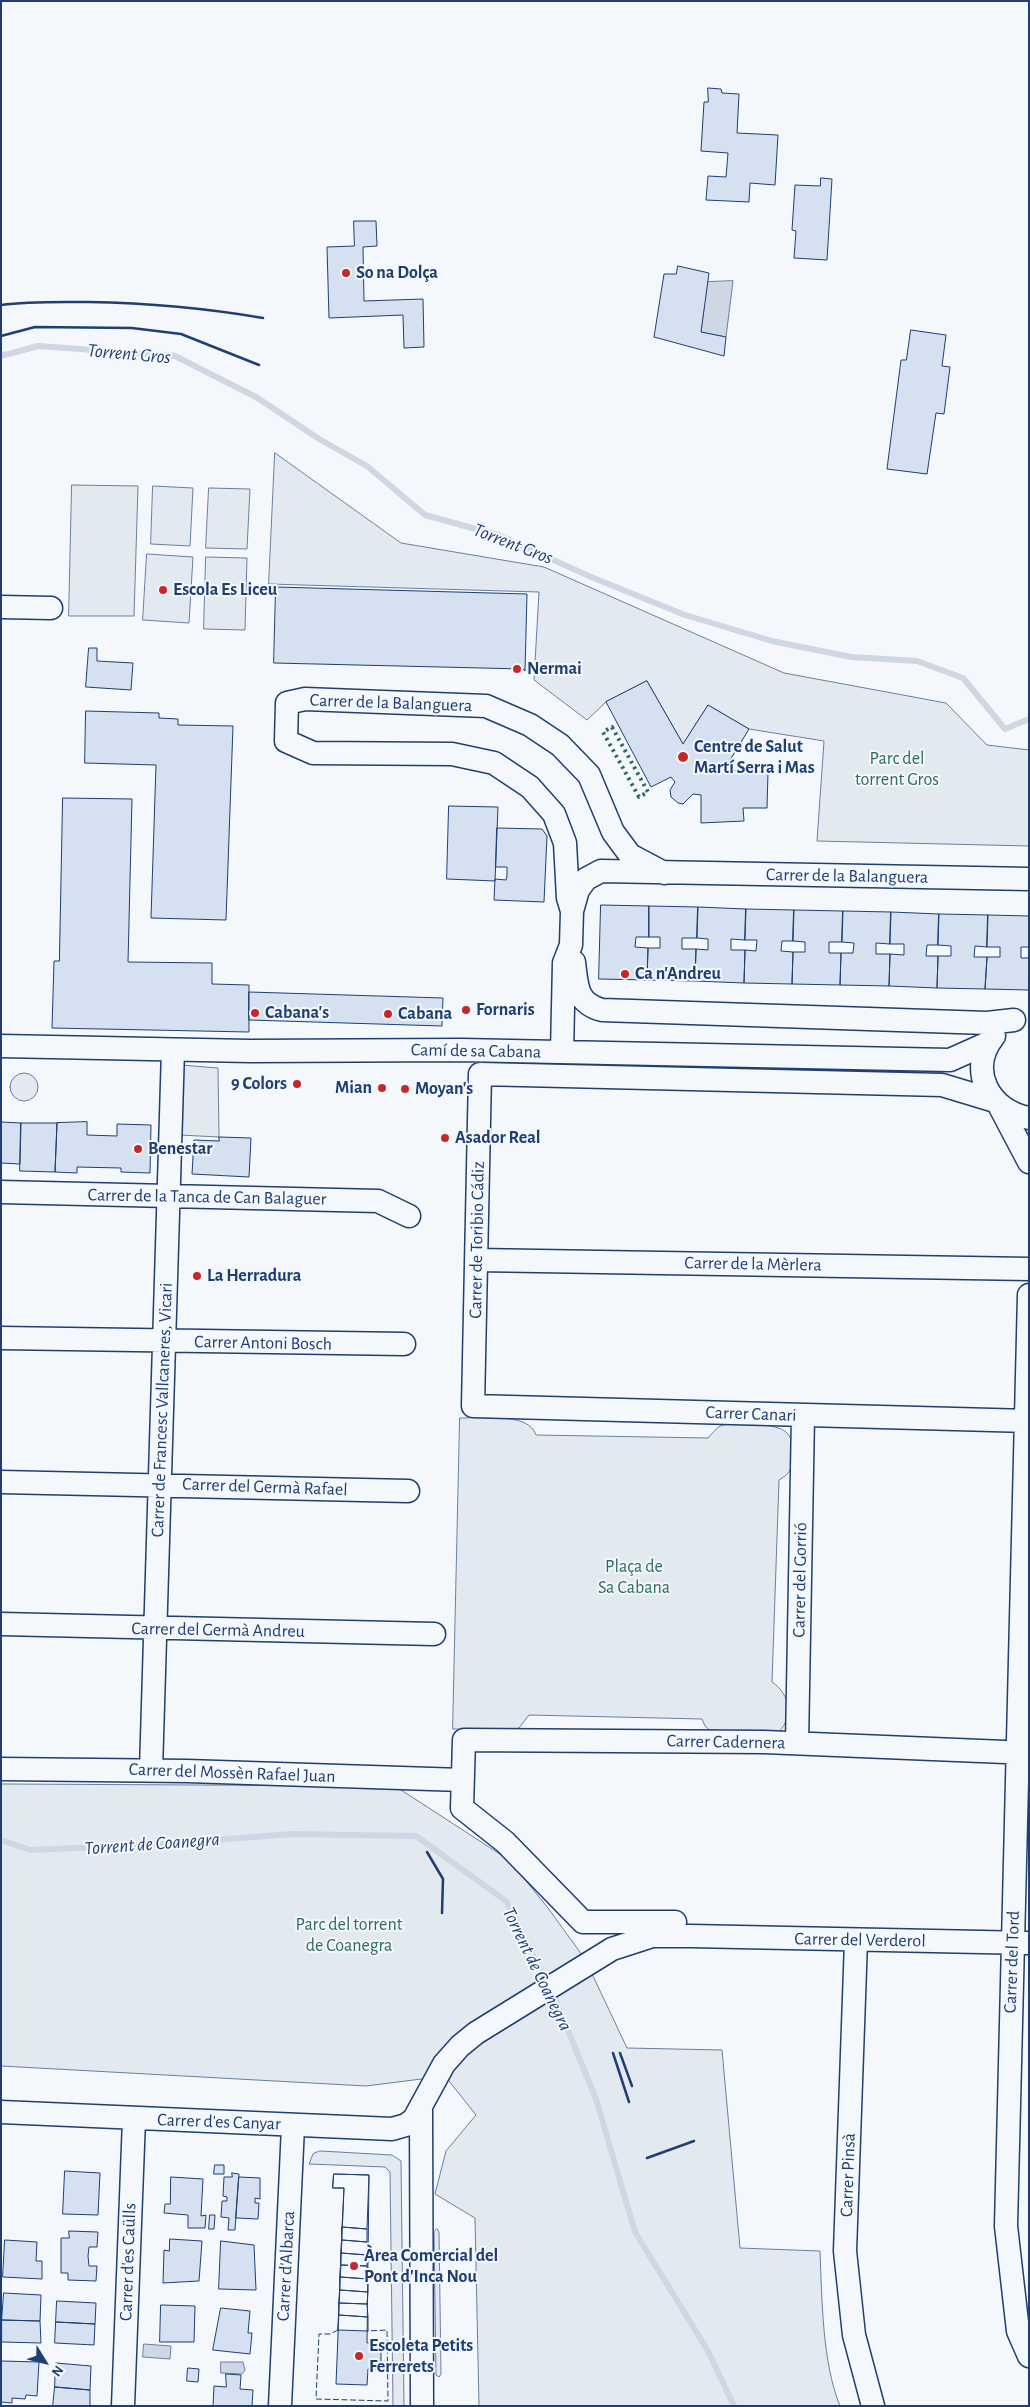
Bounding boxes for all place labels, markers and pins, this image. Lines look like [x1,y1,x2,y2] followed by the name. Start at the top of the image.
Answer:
[356,262,438,284] place label: So na Dolça
[340,267,352,279] marker: So na Dolça
[173,579,277,601] place label: Escola Es Liceu
[157,584,169,596] marker: Escola Es Liceu
[527,658,582,680] place label: Nermai
[511,663,523,675] marker: Nermai
[694,736,815,779] place label: Centre de Salut Martí Serra i Mas
[676,750,690,764] marker: Centre de Salut Martí Serra i Mas
[635,963,721,985] place label: Ca n'Andreu
[619,968,631,980] marker: Ca n'Andreu
[476,999,535,1021] place label: Fornaris
[265,1002,329,1024] place label: Cabana's
[398,1003,452,1025] place label: Cabana
[460,1004,472,1016] marker: Fornaris
[249,1007,261,1019] marker: Cabana's
[382,1008,394,1020] marker: Cabana
[231,1073,287,1095] place label: 9 Colors
[335,1077,372,1099] place label: Mian
[291,1078,303,1090] marker: 9 Colors
[415,1078,473,1100] place label: Moyan's
[376,1082,388,1094] marker: Mian
[399,1083,411,1095] marker: Moyan's
[455,1127,541,1149] place label: Asador Real
[439,1132,451,1144] marker: Asador Real
[148,1138,213,1160] place label: Benestar
[132,1143,144,1155] marker: Benestar
[207,1265,301,1287] place label: La Herradura
[191,1270,203,1282] marker: La Herradura
[364,2245,498,2288] place label: Àrea Comercial del Pont d'Inca Nou
[348,2260,360,2272] marker: Àrea Comercial del Pont d'Inca Nou
[369,2335,473,2378] place label: Escoleta Petits Ferrerets
[353,2350,365,2362] marker: Escoleta Petits Ferrerets

